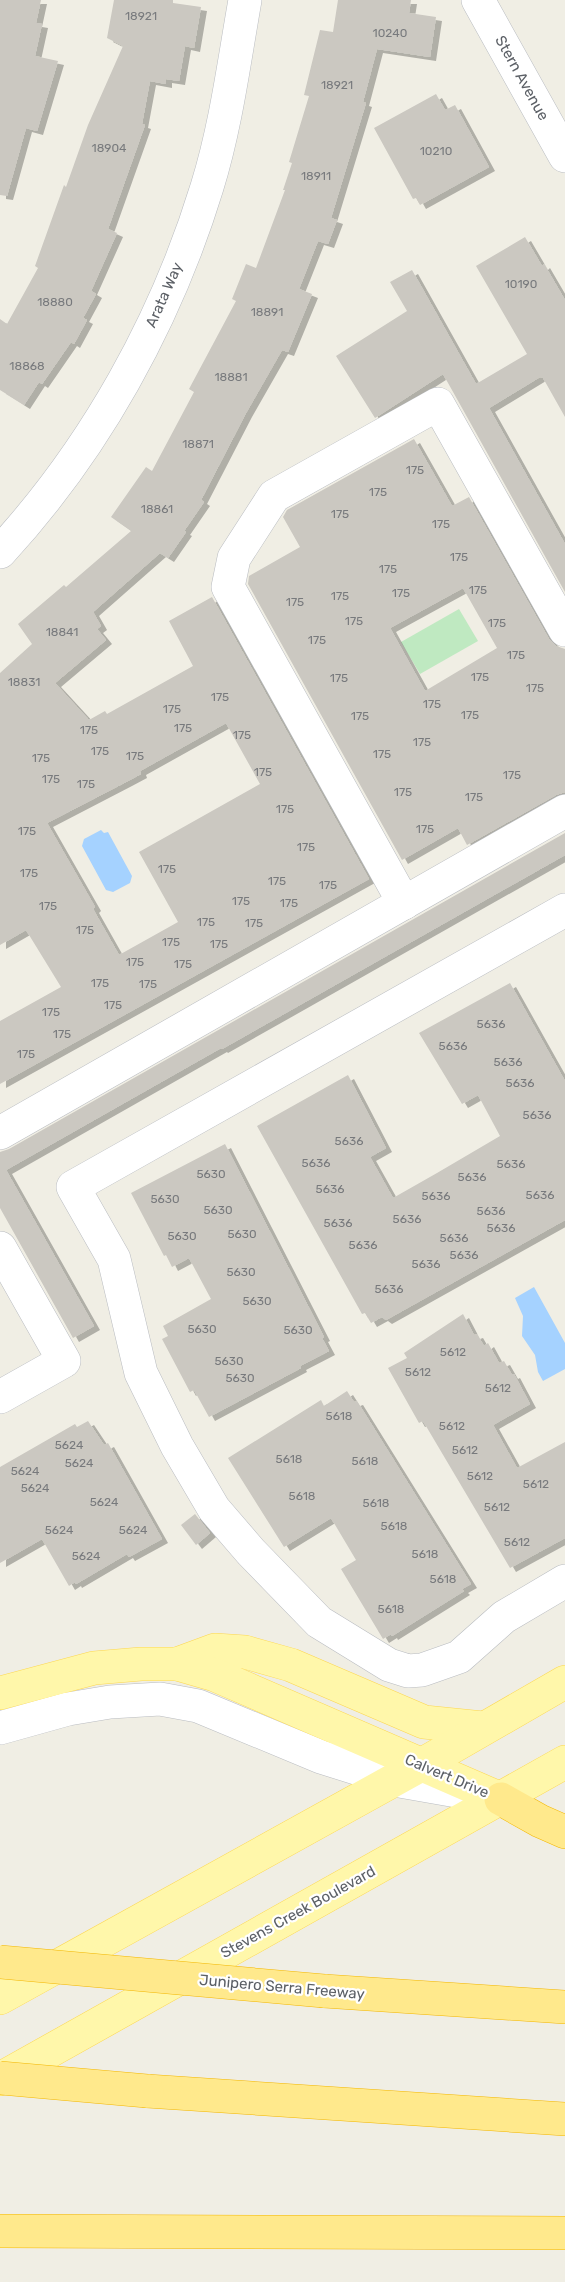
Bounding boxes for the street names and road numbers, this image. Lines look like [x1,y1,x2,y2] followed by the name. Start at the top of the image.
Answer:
[491,32,553,124] street label: Stern Avenue
[142,260,186,330] street label: Arata Way
[402,1750,492,1802] street label: Calvert Drive
[218,1862,378,1962] street label: Stevens Creek Boulevard
[198,1971,366,2003] street label: Junipero Serra Freeway

